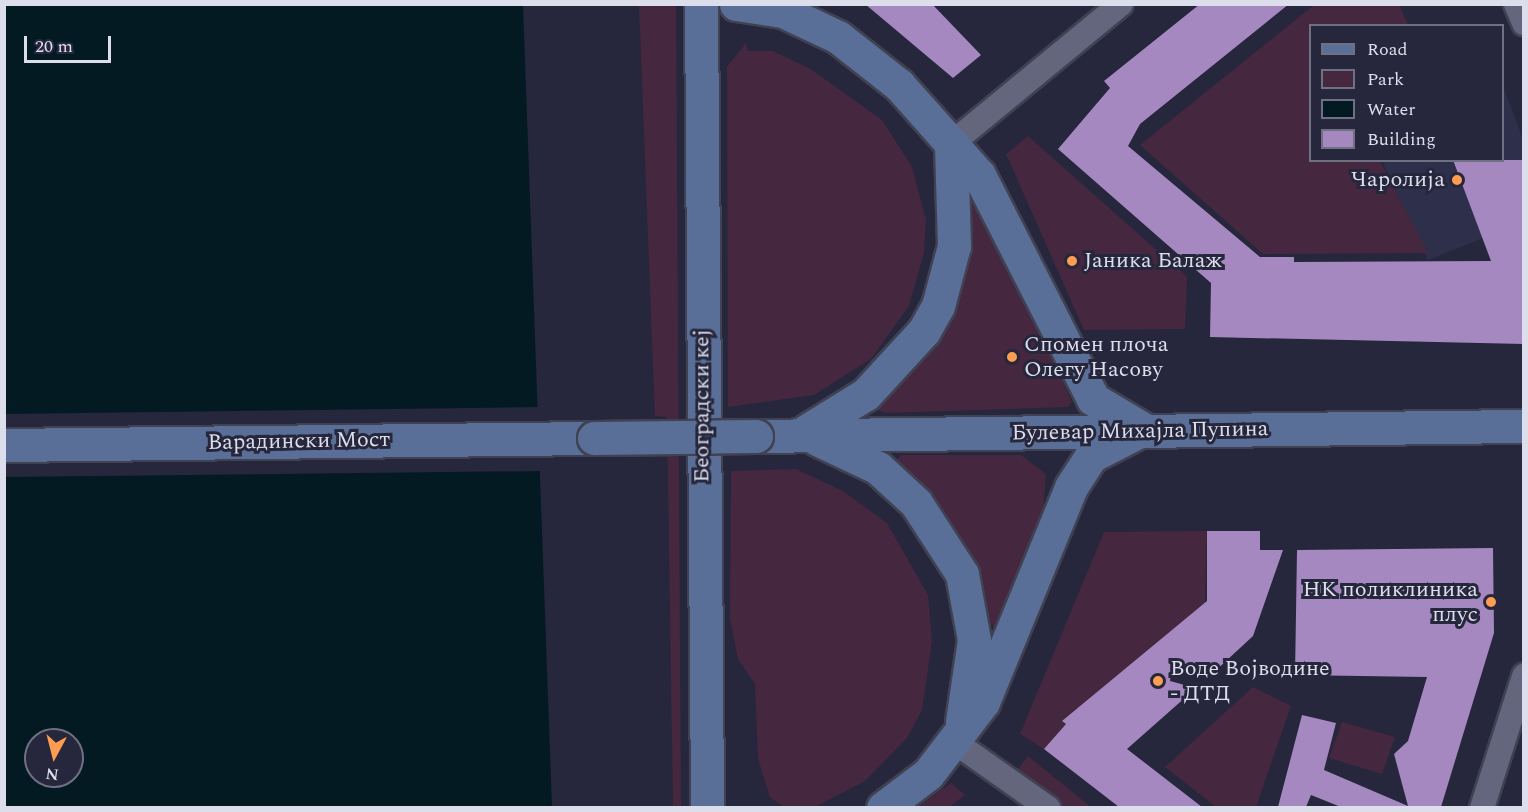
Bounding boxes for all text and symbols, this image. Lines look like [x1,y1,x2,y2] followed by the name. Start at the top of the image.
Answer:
[27,24,114,62] scale bar
[1309,24,1504,162] legend
[35,33,73,60] text: 20 m
[1367,36,1408,63] text: Road
[1367,66,1404,93] text: Park
[1367,96,1415,123] text: Water
[1367,126,1436,153] text: Building
[1351,167,1445,193] place label: Чаролија
[1450,173,1464,187] marker: Чаролија
[1084,248,1222,274] place label: Јаника Балаж
[1065,254,1079,268] marker: Јаника Балаж
[689,329,715,483] street label: Београдски кеј
[1024,331,1169,382] place label: Спомен плоча Олегу Насову
[1005,350,1019,364] marker: Спомен плоча Олегу Насову
[1011,416,1269,446] street label: Булевар Михајла Пупина
[207,426,391,456] street label: Варадински Мост
[1303,576,1478,628] place label: НК поликлиника плус
[1482,593,1500,611] marker: НК поликлиника плус
[1170,655,1330,706] place label: Воде Војводине - ДТД
[1151,674,1165,688] marker: Воде Војводине - ДТД
[24,728,84,788] north arrow
[44,761,60,787] text: N

